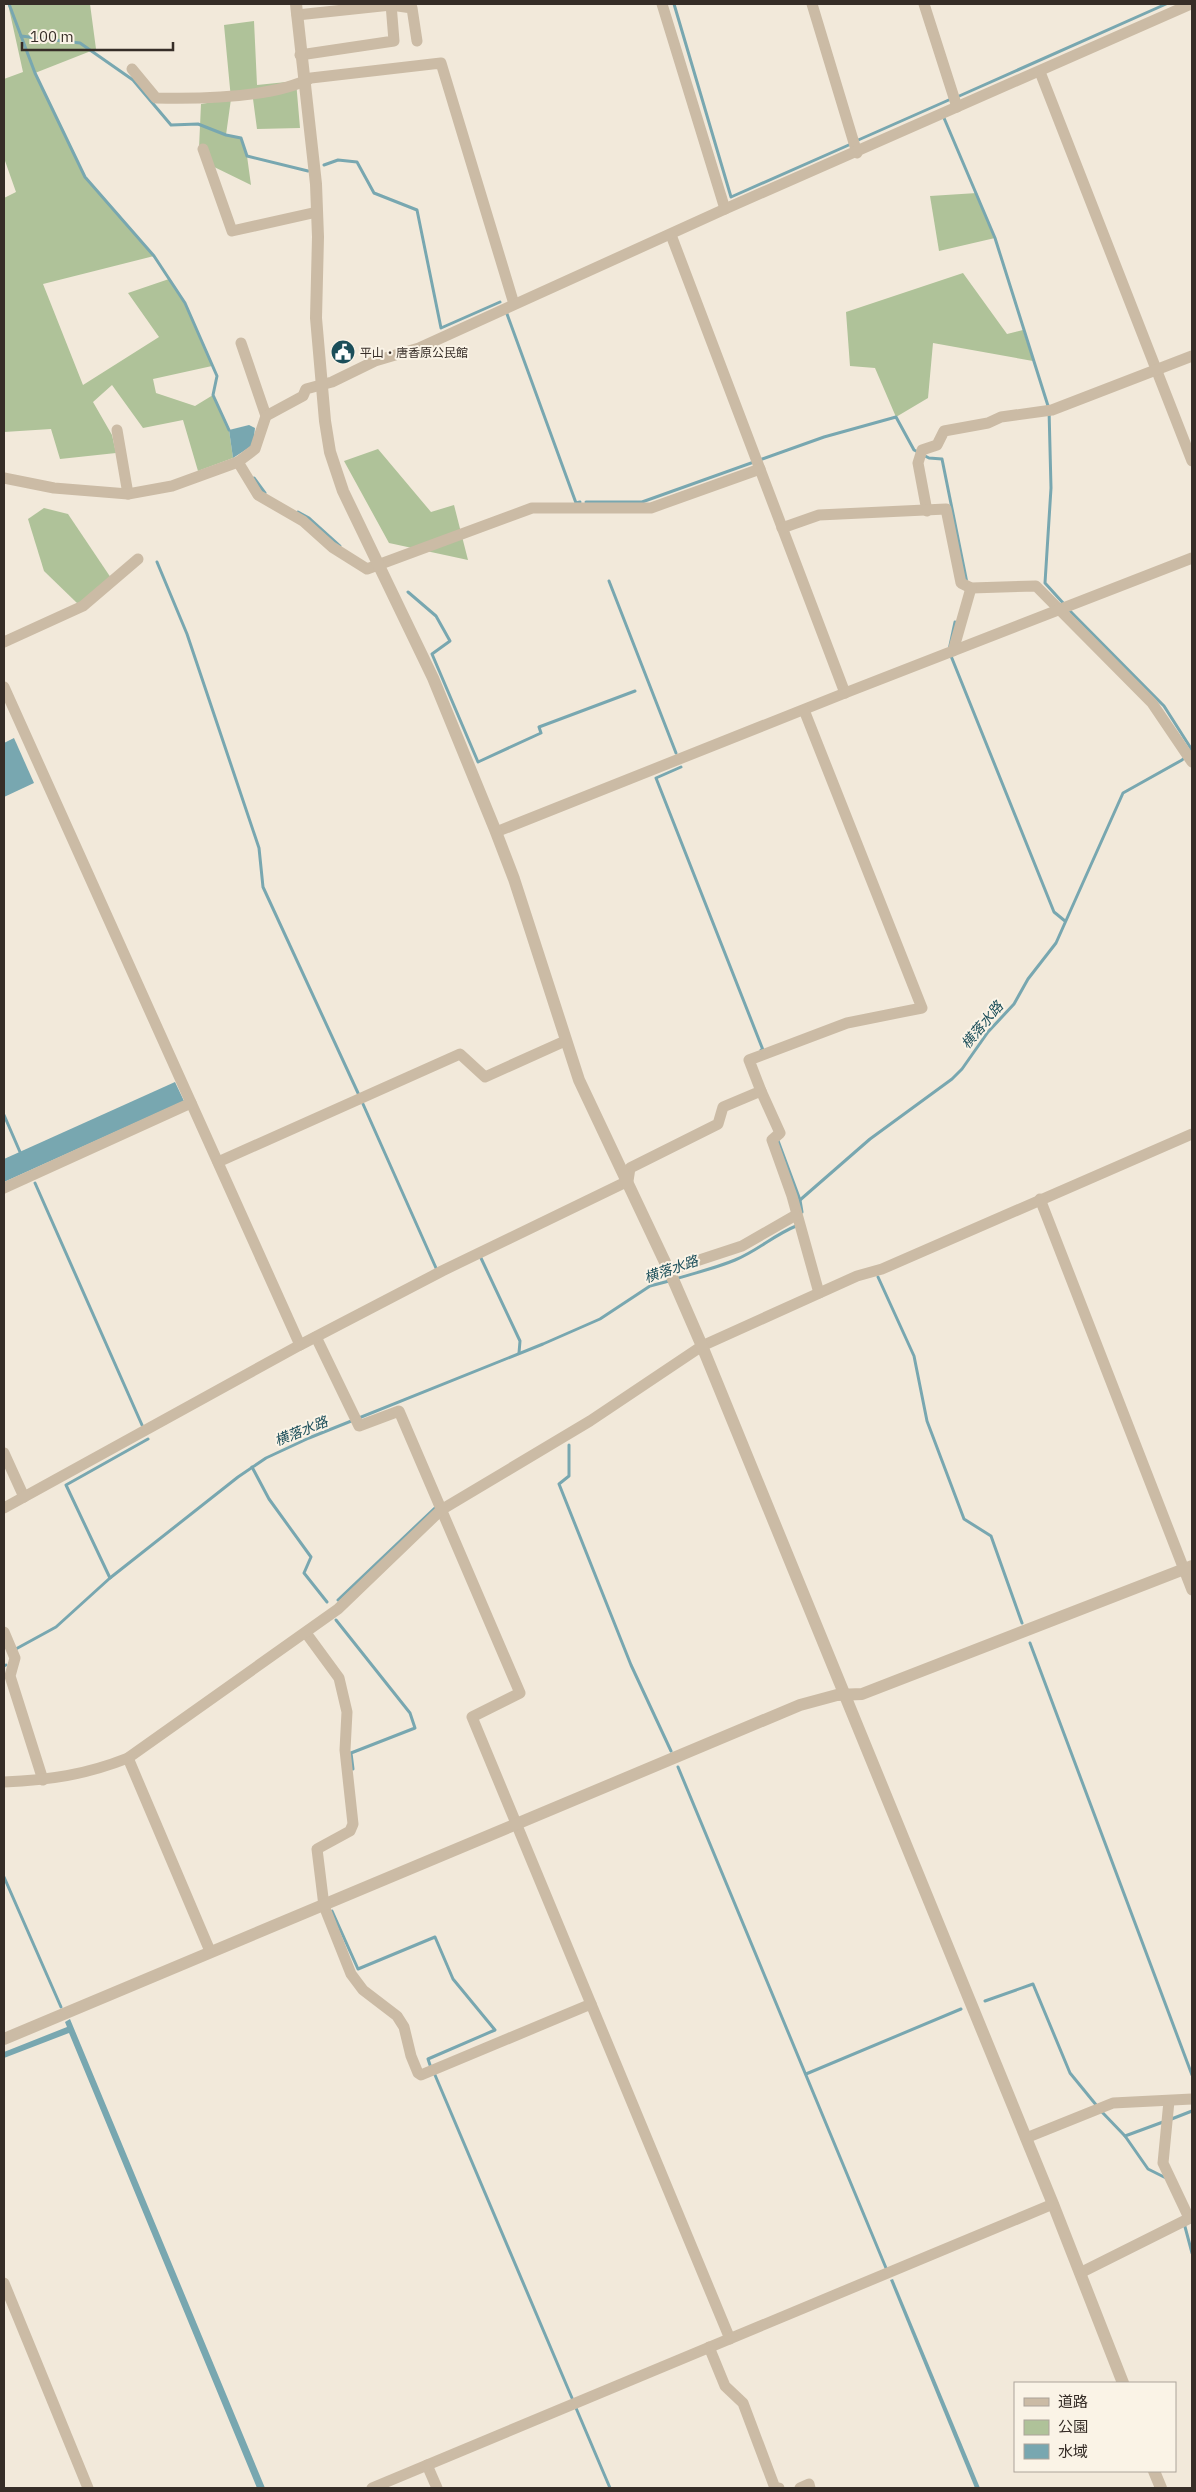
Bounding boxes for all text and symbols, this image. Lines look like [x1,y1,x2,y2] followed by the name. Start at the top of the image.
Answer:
[22,20,174,52] scale bar
[30,27,74,46] text: 100 m
[330,339,356,365] public building icon: 平山・唐香原公民館
[360,345,468,360] place label: 平山・唐香原公民館
[957,997,1008,1052] water label: 横落水路
[642,1251,701,1287] water label: 横落水路
[272,1412,331,1450] water label: 横落水路
[1014,2382,1176,2472] legend
[1058,2392,1088,2411] text: 道路
[1058,2417,1088,2436] text: 公園
[1058,2442,1088,2461] text: 水域

